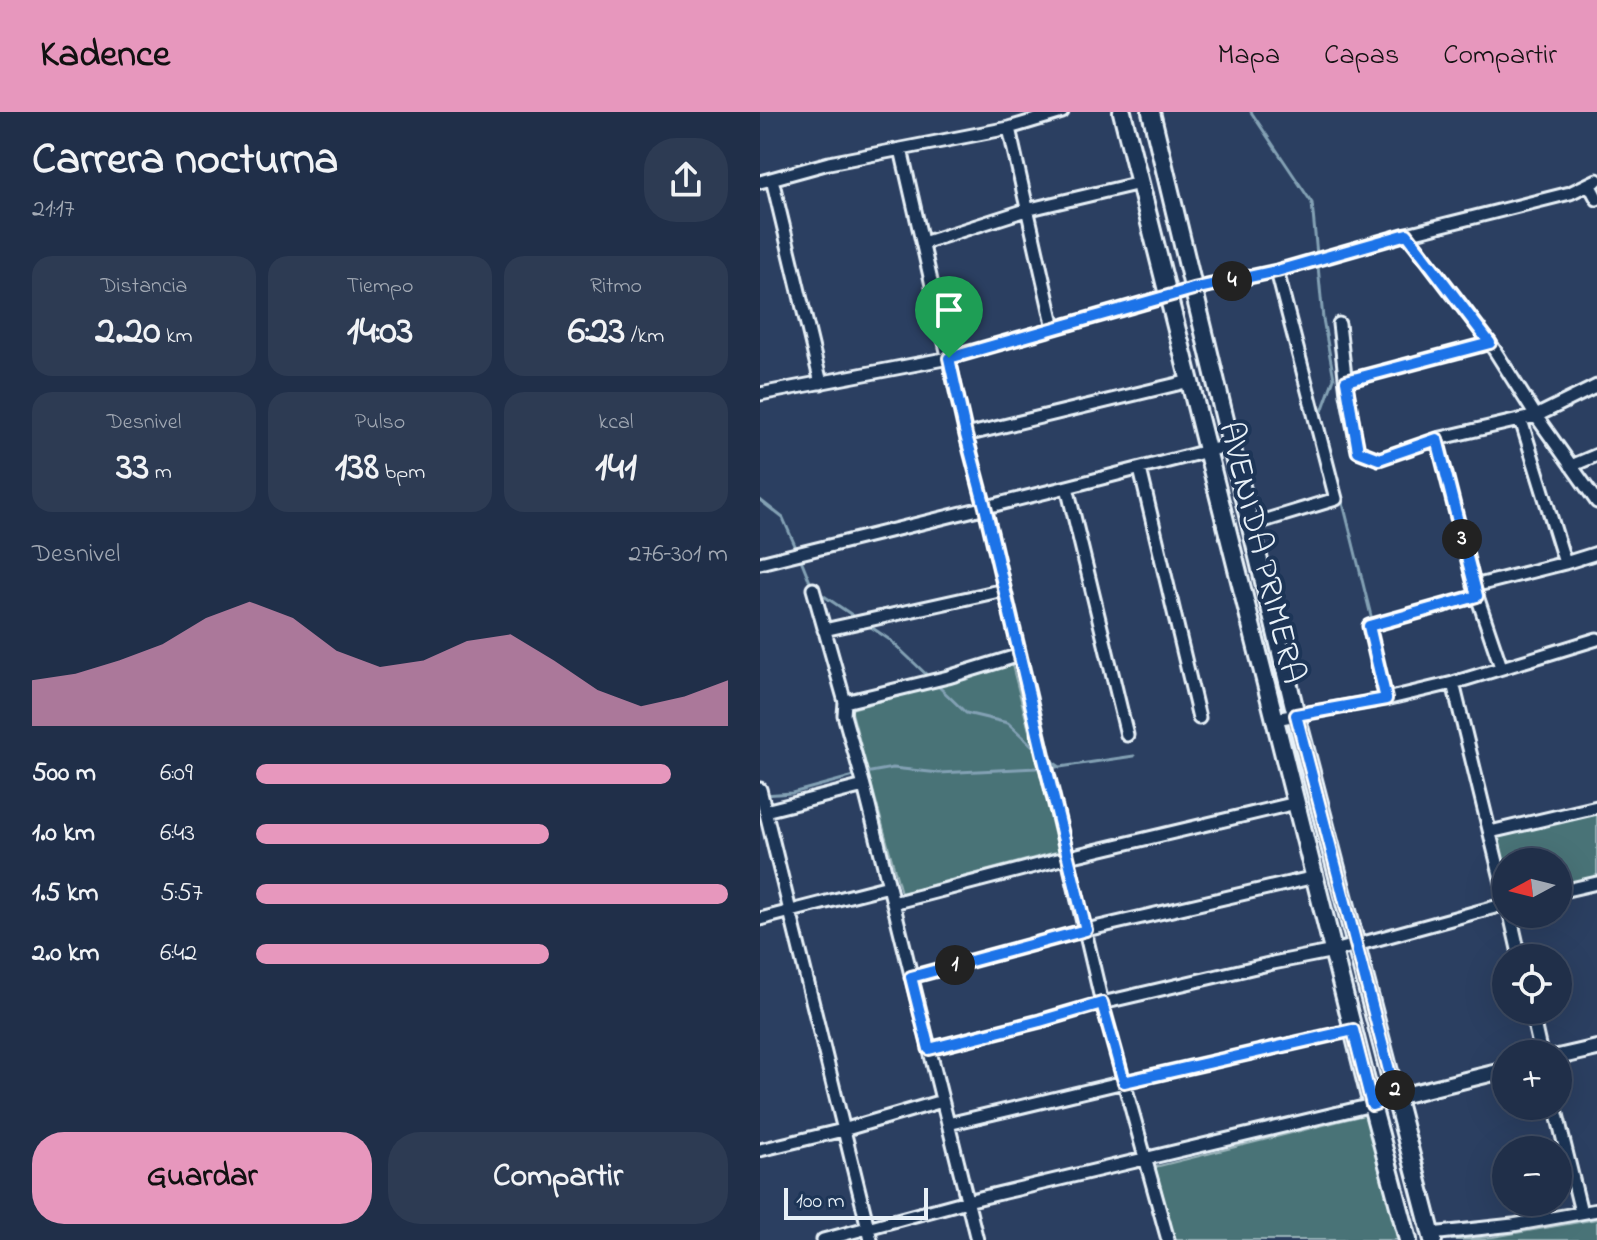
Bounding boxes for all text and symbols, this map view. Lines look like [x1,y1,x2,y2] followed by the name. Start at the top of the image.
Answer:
[40,28,170,84] text: Kadence
[1218,36,1280,77] text: Mapa
[1324,36,1399,77] text: Capas
[1443,36,1557,77] text: Compartir
[32,129,338,193] text: Carrera nocturna
[644,138,728,222] button: share
[32,191,74,229] text: 21:17
[1212,261,1252,301] pin: 4
[1227,265,1237,297] text: 4
[100,271,188,303] text: Distancia
[347,271,413,303] text: Tiempo
[590,271,642,303] text: Ritmo
[915,276,983,358] pin
[927,288,971,332] icon: arrive
[95,303,160,362] text: 2.20
[347,303,413,362] text: 14:03
[568,303,625,362] text: 6:23
[160,321,193,353] text: km
[625,321,664,353] text: /km
[107,407,181,439] text: Desnivel
[355,407,405,439] text: Pulso
[599,407,633,439] text: kcal
[1203,417,1317,689] street label: AVENIDA PRIMERA
[116,439,149,498] text: 33
[335,439,379,498] text: 138
[595,439,637,498] text: 141
[149,457,172,489] text: m
[379,457,425,489] text: bpm
[1442,519,1482,559] pin: 3
[1457,523,1467,555] text: 3
[32,536,120,574] text: Desnivel
[629,536,728,574] text: 276–301 m
[32,755,96,793] text: 500 m
[160,755,193,793] text: 6:09
[32,815,95,853] text: 1.0 km
[160,815,195,853] text: 6:43
[1492,848,1572,928] north arrow
[1492,848,1572,1216] map controls
[32,875,99,913] text: 1.5 km
[160,875,203,913] text: 5:57
[32,935,100,973] text: 2.0 km
[160,935,197,973] text: 6:42
[1492,944,1572,1024] button: locate
[935,945,975,985] pin: 1
[952,949,959,981] text: 1
[1492,1040,1572,1120] button: +
[1375,1070,1415,1110] pin: 2
[1390,1074,1400,1106] text: 2
[32,1132,372,1224] button: Guardar
[388,1132,728,1224] button: Compartir
[1492,1136,1572,1216] button: −
[784,1184,928,1220] scale bar
[796,1186,845,1218] text: 100 m

